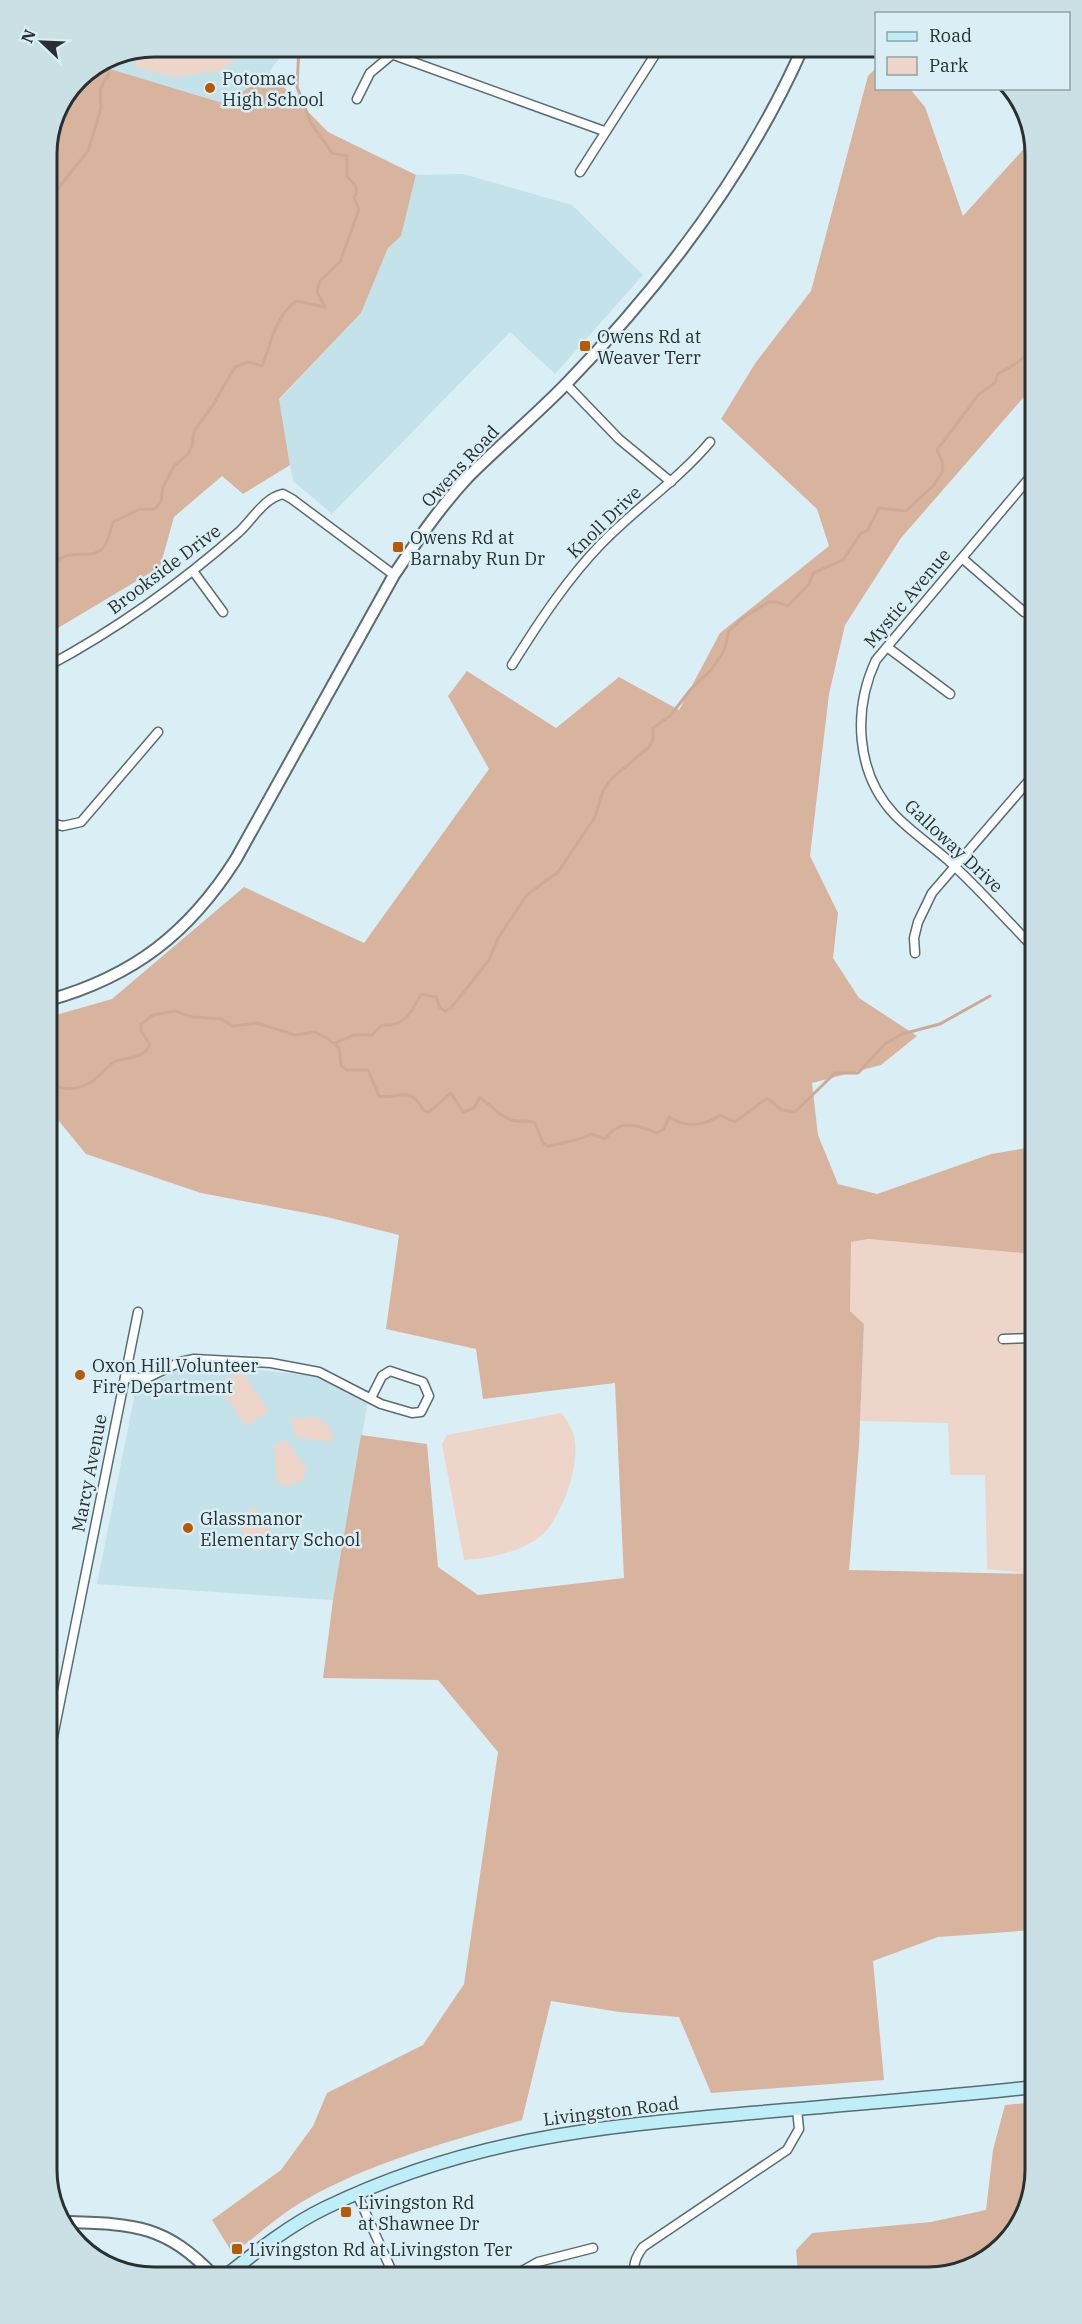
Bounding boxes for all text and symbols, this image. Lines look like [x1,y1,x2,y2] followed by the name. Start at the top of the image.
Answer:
[12,12,72,72] north arrow
[875,12,1070,90] legend
[929,24,972,47] text: Road
[17,26,40,46] text: N
[929,54,969,77] text: Park
[222,67,324,111] place label: Potomac High School
[203,81,217,95] marker: Potomac High School
[597,325,701,369] place label: Owens Rd at Weaver Terr
[578,339,592,353] marker: Owens Rd at Weaver Terr
[416,420,504,512] street label: Owens Road
[562,481,646,563] street label: Knoll Drive
[103,519,225,619] street label: Brookside Drive
[410,526,545,570] place label: Owens Rd at Barnaby Run Dr
[391,540,405,554] marker: Owens Rd at Barnaby Run Dr
[859,544,955,652] street label: Mystic Avenue
[900,794,1008,898] street label: Galloway Drive
[92,1354,258,1398] place label: Oxon Hill Volunteer Fire Department
[73,1368,87,1382] marker: Oxon Hill Volunteer Fire Department
[66,1412,112,1534] street label: Marcy Avenue
[200,1507,360,1551] place label: Glassmanor Elementary School
[181,1521,195,1535] marker: Glassmanor Elementary School
[542,2091,680,2131] street label: Livingston Road
[358,2191,479,2235] place label: Livingston Rd at Shawnee Dr
[339,2205,353,2219] marker: Livingston Rd at Shawnee Dr
[249,2238,512,2261] place label: Livingston Rd at Livingston Ter
[230,2242,244,2256] marker: Livingston Rd at Livingston Ter

